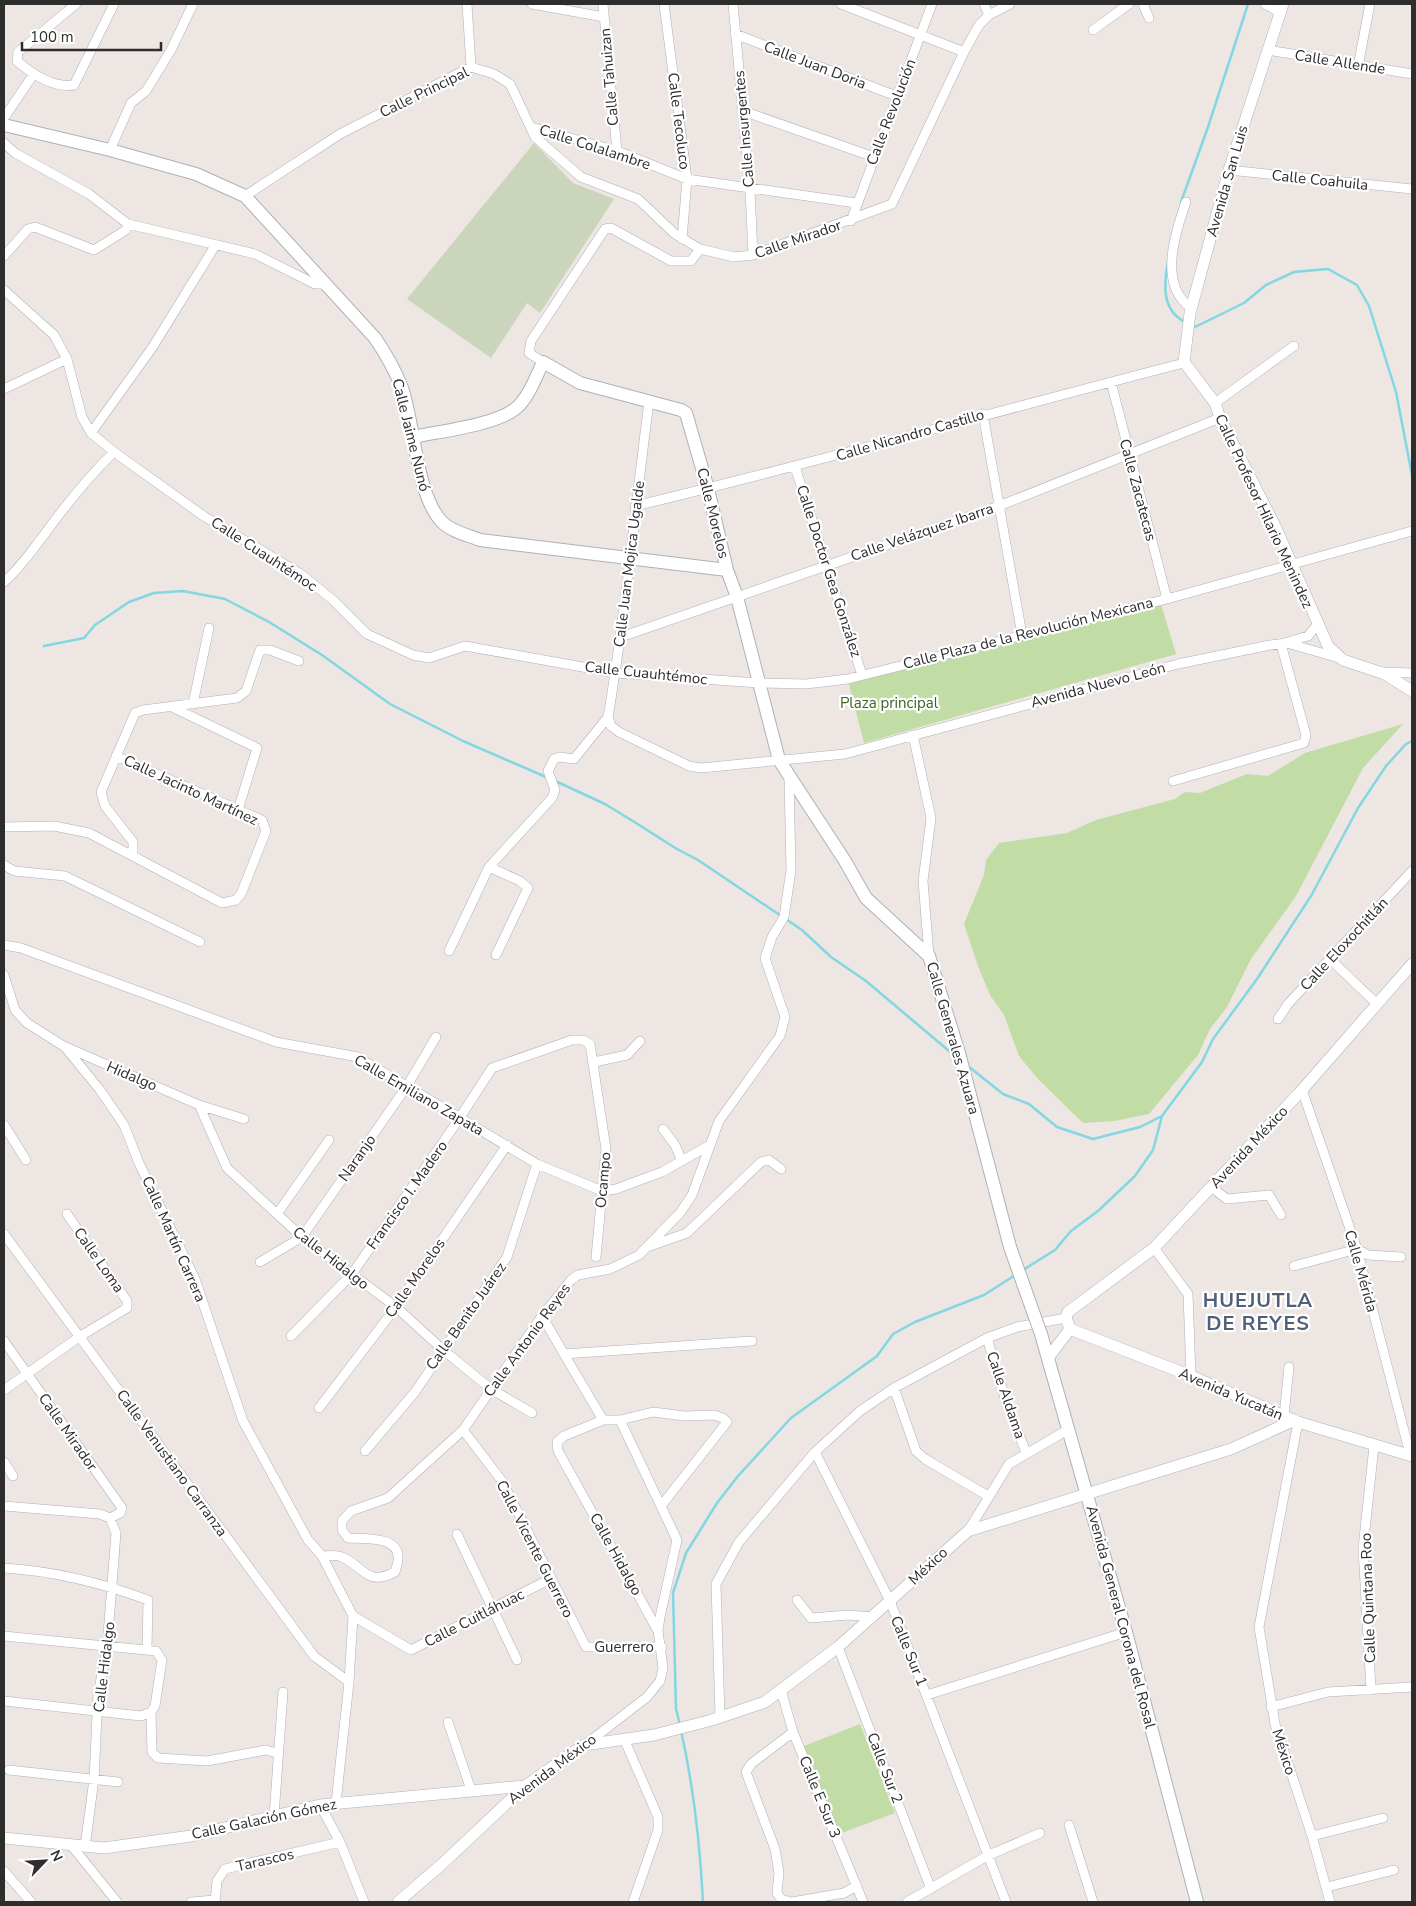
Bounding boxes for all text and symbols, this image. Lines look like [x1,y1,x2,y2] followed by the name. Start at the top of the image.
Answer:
[22,20,161,52] scale bar
[30,27,74,47] text: 100 m
[595,27,623,127] street label: Calle Tahuizan
[761,36,869,94] street label: Calle Juan Doria
[1293,45,1387,79] street label: Calle Allende
[862,56,920,168] street label: Calle Revolución
[376,62,472,122] street label: Calle Principal
[729,70,759,188] street label: Calle Insurgentes
[663,71,695,171] street label: Calle Tecoluco
[537,120,653,174] street label: Calle Colalambre
[1201,123,1253,239] street label: Avenida San Luis
[1271,165,1369,195] street label: Calle Coahuila
[752,215,845,263] street label: Calle Mirador
[387,376,435,494] street label: Calle Jaime Nunó
[834,404,986,466] street label: Calle Nicandro Castillo
[1210,411,1318,611] street label: Calle Profesor Hilario Menindez
[1115,437,1161,543] street label: Calle Zacatecas
[692,466,734,560] street label: Calle Morelos
[609,480,649,648] street label: Calle Juan Mojica Ugalde
[792,482,866,660] street label: Calle Doctor Gea González
[848,498,996,566] street label: Calle Velázquez Ibarra
[207,512,321,596] street label: Calle Cuauhtémoc
[901,592,1155,674] street label: Calle Plaza de la Revolución Mexicana
[584,657,708,689] street label: Calle Cuauhtémoc
[1028,657,1168,713] street label: Avenida Nuevo León
[840,693,939,713] park label: Plaza principal
[121,750,262,830] street label: Calle Jacinto Martínez
[1295,893,1393,995] street label: Calle Eloxochitlán
[922,959,984,1117] street label: Calle Generales Azuara
[351,1050,487,1140] street label: Calle Emiliano Zapata
[104,1056,160,1096] street label: Hidalgo
[1206,1101,1292,1193] street label: Avenida México
[334,1131,380,1185] street label: Naranjo
[362,1137,452,1253] street label: Francisco I. Madero
[591,1151,615,1209] street label: Ocampo
[137,1173,211,1305] street label: Calle Martín Carrera
[289,1222,373,1294] street label: Calle Hidalgo
[69,1223,129,1297] street label: Calle Loma
[1340,1227,1382,1315] street label: Calle Mérida
[380,1234,450,1322] street label: Calle Morelos
[421,1258,511,1374] street label: Calle Benito Juárez
[479,1279,575,1401] street label: Calle Antonio Reyes
[1203,1287,1313,1337] district label: HUEJUTLA DE REYES
[982,1349,1030,1441] street label: Calle Aldama
[1176,1363,1286,1425] street label: Avenida Yucatán
[112,1385,232,1541] street label: Calle Venustiano Carranza
[34,1389,102,1475] street label: Calle Mirador
[492,1477,578,1621] street label: Calle Vicente Guerrero
[1082,1503,1161,1731] street label: Avenida General Corona del Rosal
[585,1509,647,1599] street label: Calle Hidalgo
[1356,1532,1380,1664] street label: Calle Quintana Roo
[904,1543,952,1589] street label: México
[421,1584,527,1652] street label: Calle Cuitláhuac
[886,1613,932,1689] street label: Calle Sur 1
[88,1620,120,1714] street label: Calle Hidalgo
[594,1637,654,1657] street label: Guerrero
[1267,1726,1301,1778] street label: México
[504,1729,600,1809] street label: Avenida México
[862,1730,908,1806] street label: Calle Sur 2
[794,1753,846,1841] street label: Calle E Sur 3
[190,1794,338,1844] street label: Calle Galación Gómez
[20,1836,70,1886] north arrow
[234,1844,296,1876] street label: Tarascos
[46,1847,67,1864] text: N

